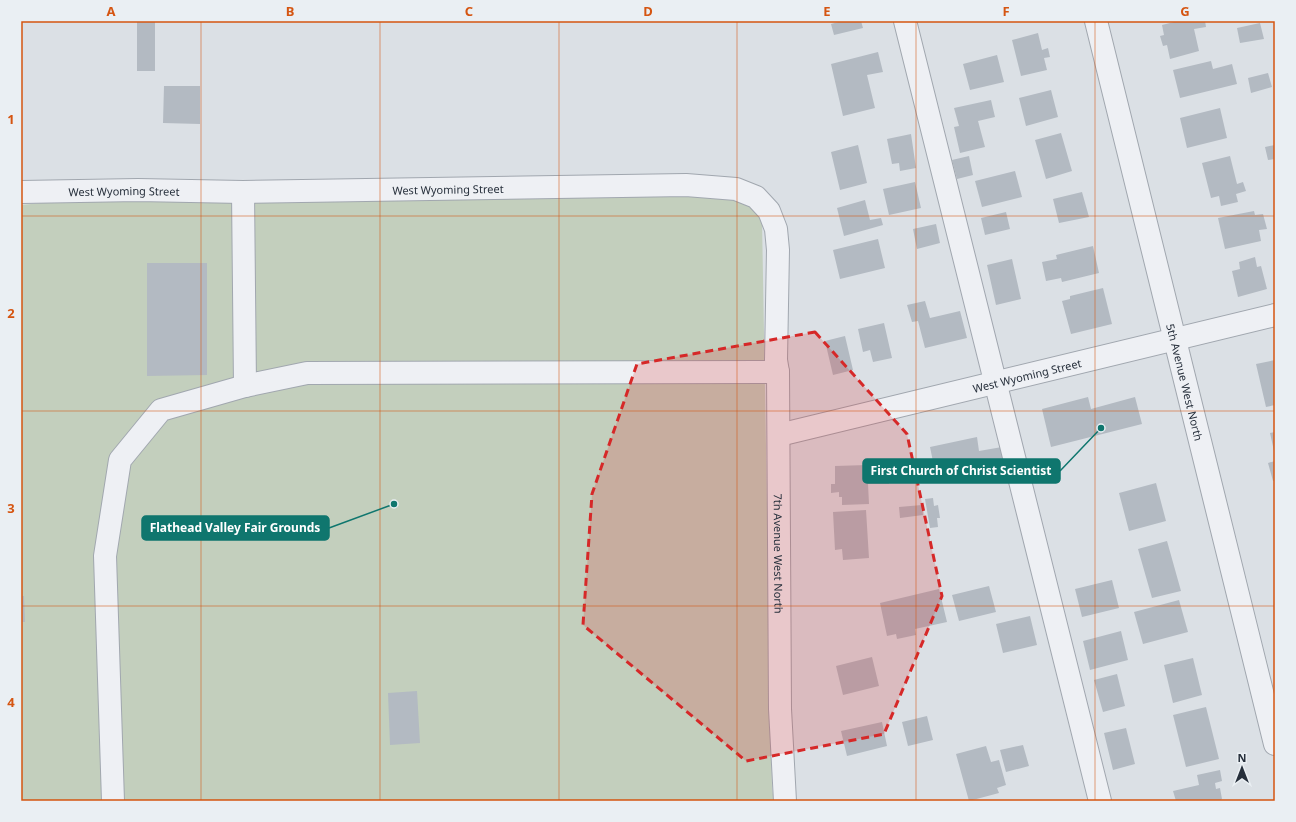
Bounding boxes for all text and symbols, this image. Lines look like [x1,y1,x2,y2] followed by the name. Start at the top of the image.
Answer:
[107,2,116,20] text: A
[286,2,294,20] text: B
[465,2,473,20] text: C
[643,2,653,20] text: D
[823,2,831,20] text: E
[1002,2,1010,20] text: F
[1180,2,1190,20] text: G
[7,110,15,128] text: 1
[392,180,504,197] street label: West Wyoming Street
[68,182,180,199] street label: West Wyoming Street
[7,304,15,322] text: 2
[1164,322,1207,442] street label: 5th Avenue West North
[971,355,1083,395] street label: West Wyoming Street
[863,459,1060,483] callout: First Church of Christ Scientist
[871,462,1051,479] text: First Church of Christ Scientist
[771,493,787,614] street label: 7th Avenue West North
[7,499,15,517] text: 3
[142,516,329,540] callout: Flathead Valley Fair Grounds
[150,519,320,536] text: Flathead Valley Fair Grounds
[7,693,15,711] text: 4
[1222,748,1262,788] north arrow
[1238,750,1246,765] text: N

